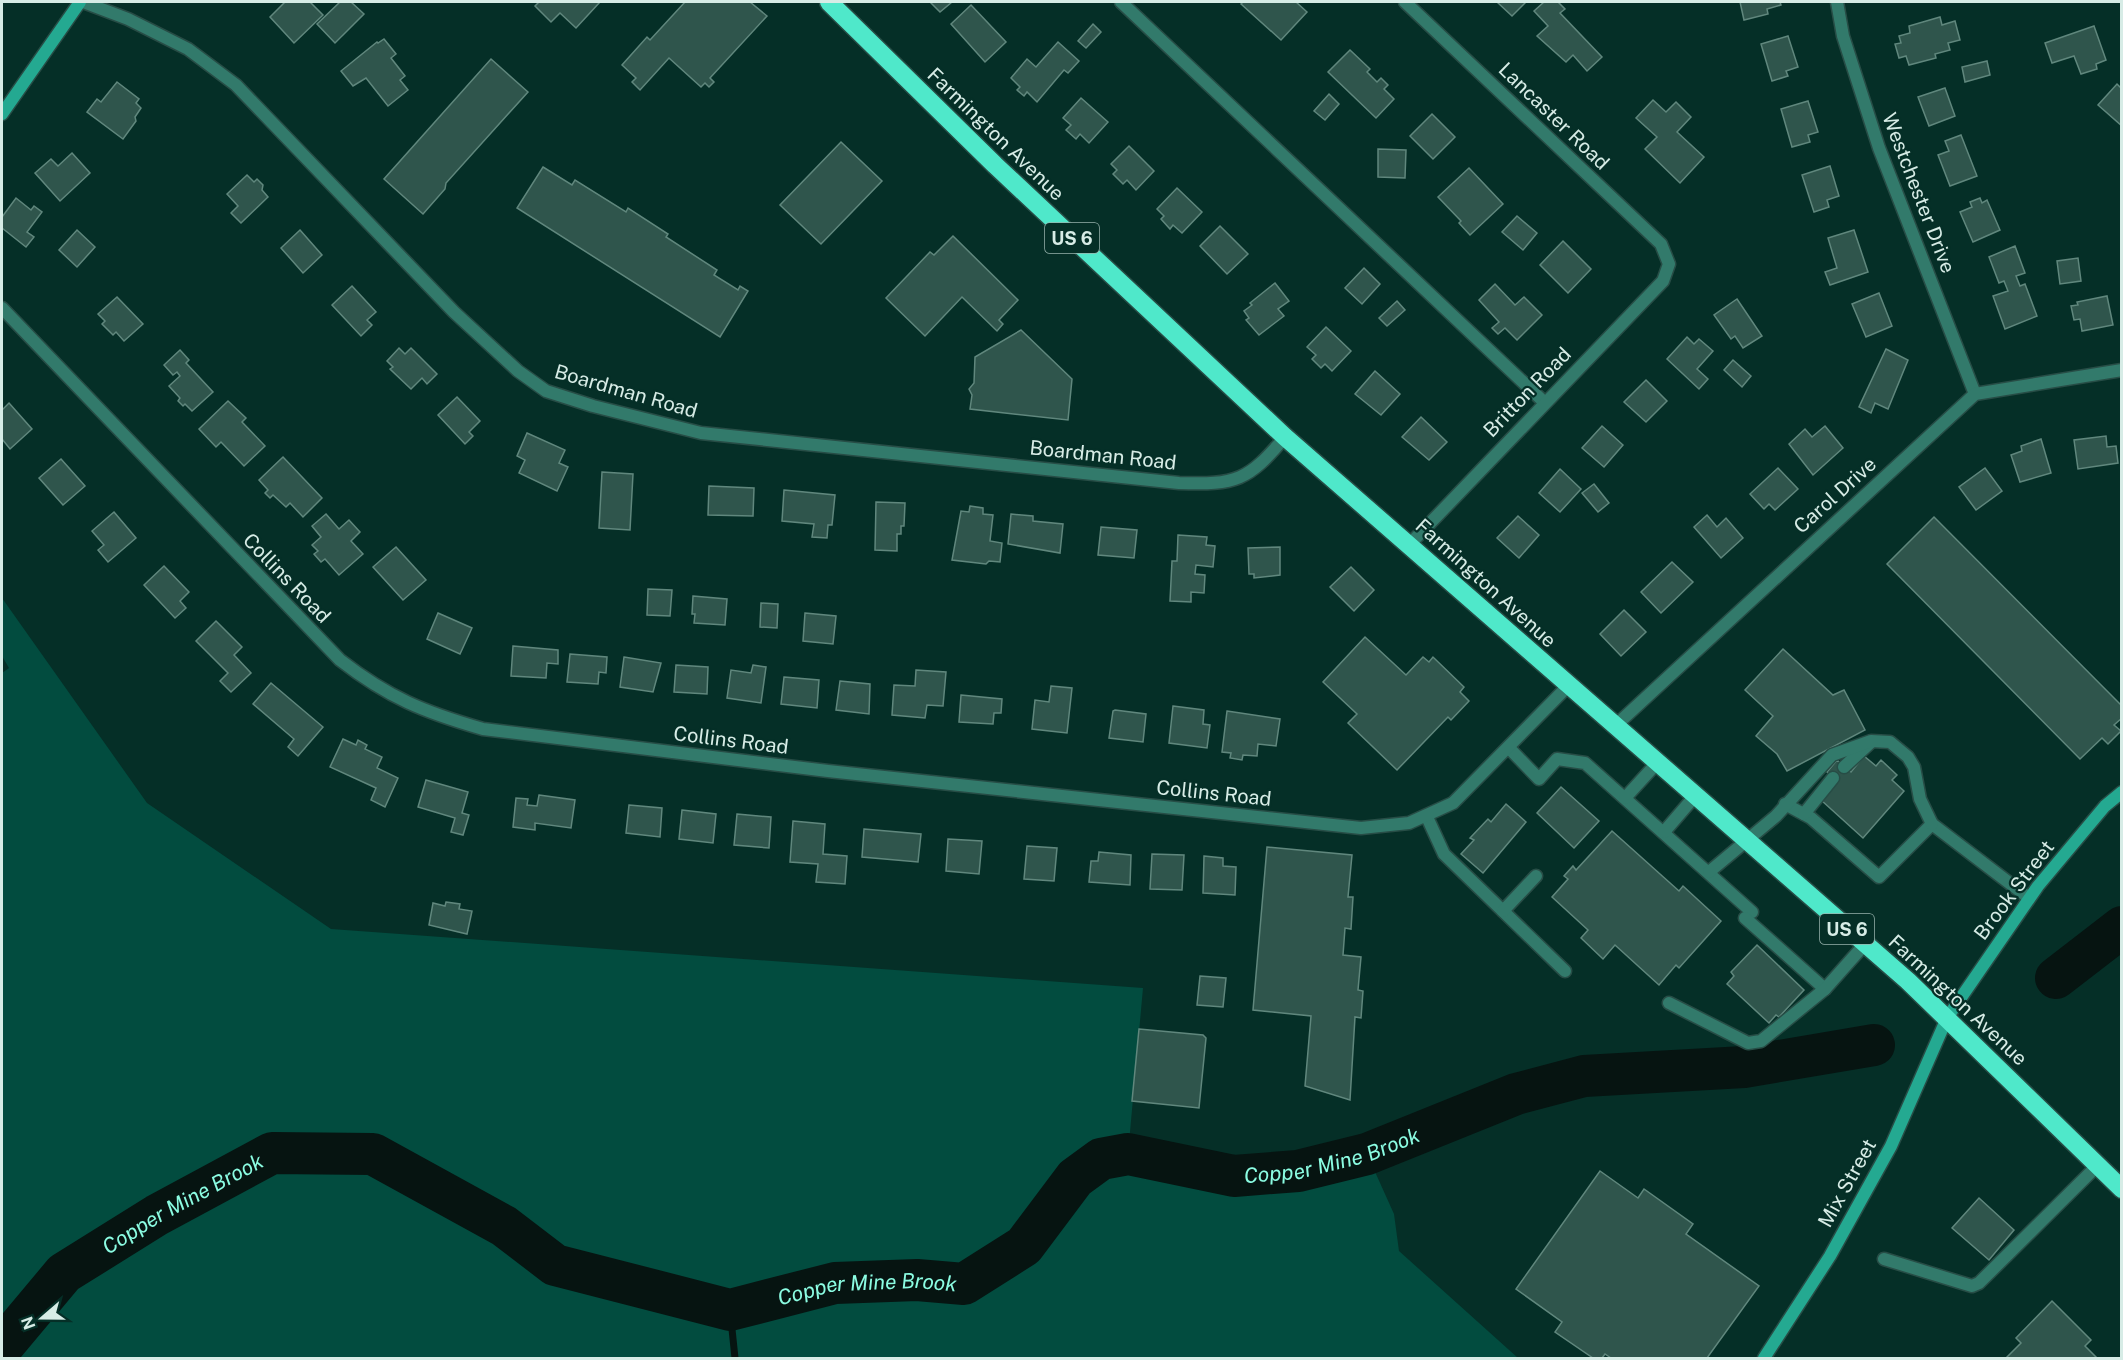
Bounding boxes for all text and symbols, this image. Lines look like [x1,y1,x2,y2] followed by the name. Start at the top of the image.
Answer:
[1494,57,1614,175] street label: Lancaster Road
[923,63,1069,205] street label: Farmington Avenue
[1877,110,1961,276] street label: Westchester Drive
[1045,223,1099,253] road number: US 6
[1478,342,1576,442] street label: Britton Road
[552,359,700,423] street label: Boardman Road
[1028,435,1178,475] street label: Boardman Road
[1789,452,1881,538] street label: Carol Drive
[1411,514,1561,652] street label: Farmington Avenue
[238,528,336,628] street label: Collins Road
[672,721,790,759] street label: Collins Road
[1155,775,1273,811] street label: Collins Road
[1969,836,2059,944] street label: Brook Street
[1820,914,1874,944] road number: US 6
[1884,930,2032,1070] street label: Farmington Avenue
[1243,1121,1424,1188] water label: Copper Mine Brook
[1813,1135,1881,1231] street label: Mix Street
[97,1148,268,1259] water label: Copper Mine Brook
[775,1267,958,1310] water label: Copper Mine Brook
[12,1288,72,1348] north arrow
[17,1314,39,1332] text: N

